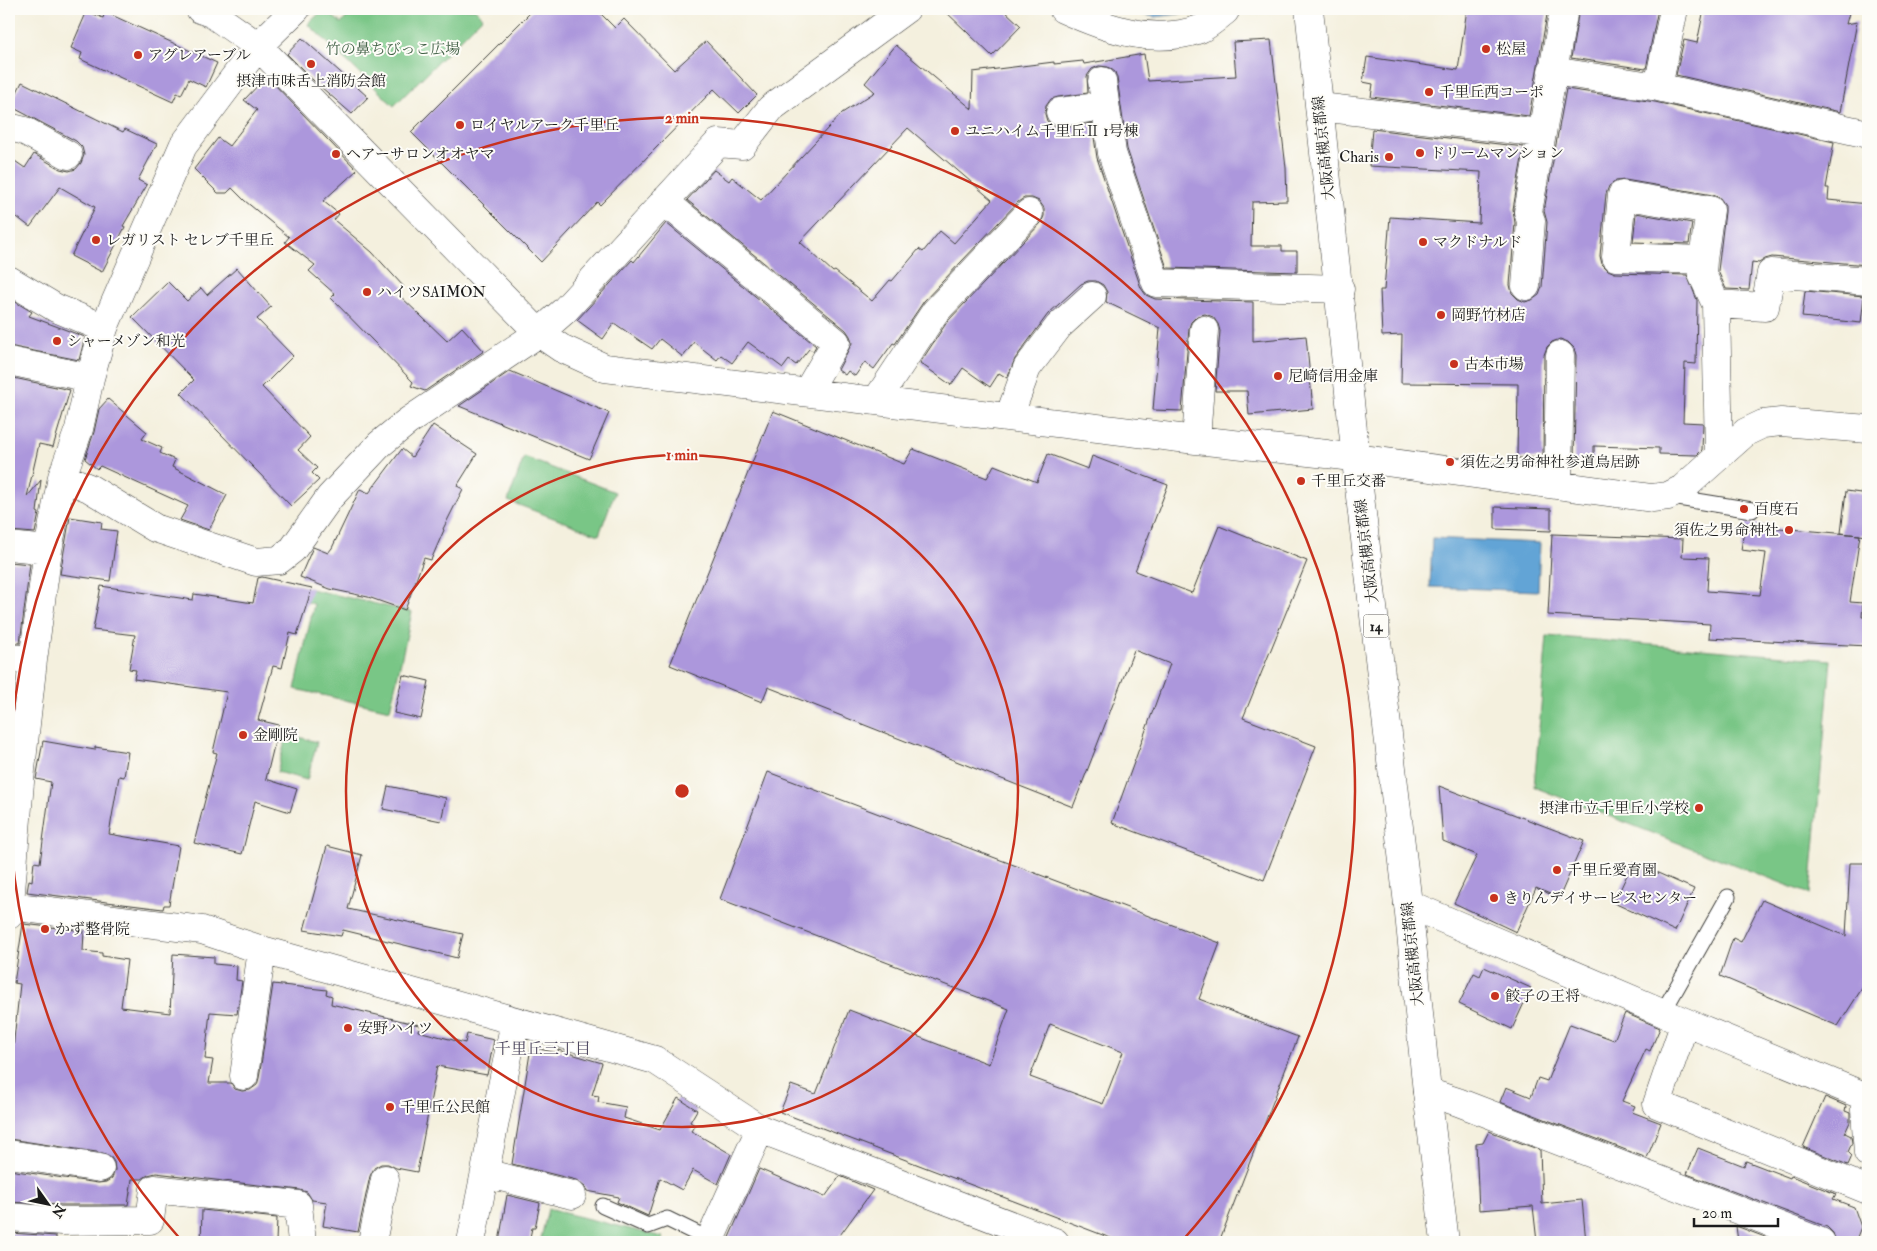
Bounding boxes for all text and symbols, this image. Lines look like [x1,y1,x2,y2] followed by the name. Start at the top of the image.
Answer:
[325,40,461,59] park label: 竹の鼻ちびっこ広場
[1496,40,1526,59] place label: 松屋
[1480,43,1492,55] marker: 松屋
[148,46,251,65] place label: アグレアーブル
[132,49,144,61] marker: アグレアーブル
[305,58,317,70] marker: 摂津市味舌上消防会館
[236,72,386,91] place label: 摂津市味舌上消防会館
[1439,83,1544,102] place label: 千里丘西コーポ
[1423,86,1435,98] marker: 千里丘西コーポ
[1309,95,1339,201] street label: 大阪高槻京都線
[665,109,699,128] text: 2 min
[470,116,619,135] place label: ロイヤルアーク千里丘
[454,119,466,131] marker: ロイヤルアーク千里丘
[965,122,1139,141] place label: ユニハイム千里丘Ⅱ 1号棟
[949,125,961,137] marker: ユニハイム千里丘Ⅱ 1号棟
[1430,144,1564,163] place label: ドリームマンション
[346,145,495,164] place label: ヘアーサロンオオヤマ
[1414,147,1426,159] marker: ドリームマンション
[330,148,342,160] marker: ヘアーサロンオオヤマ
[1339,148,1379,167] place label: Charis
[1383,151,1395,163] marker: Charis
[106,231,274,250] place label: レガリスト セレブ千里丘
[1433,233,1522,252] place label: マクドナルド
[90,234,102,246] marker: レガリスト セレブ千里丘
[1417,236,1429,248] marker: マクドナルド
[377,283,486,302] place label: ハイツSAIMON
[361,286,373,298] marker: ハイツSAIMON
[1451,306,1526,325] place label: 岡野竹材店
[1435,309,1447,321] marker: 岡野竹材店
[67,332,186,351] place label: シャーメゾン和光
[51,335,63,347] marker: シャーメゾン和光
[1464,355,1524,374] place label: 古本市場
[1448,358,1460,370] marker: 古本市場
[1288,367,1378,386] place label: 尼崎信用金庫
[1272,370,1284,382] marker: 尼崎信用金庫
[666,446,698,465] text: 1 min
[1460,453,1640,472] place label: 須佐之男命神社参道鳥居跡
[1444,456,1456,468] marker: 須佐之男命神社参道鳥居跡
[1311,472,1386,491] place label: 千里丘交番
[1295,475,1307,487] marker: 千里丘交番
[1351,498,1383,604] street label: 大阪高槻京都線
[1754,500,1799,519] place label: 百度石
[1738,503,1750,515] marker: 百度石
[1674,521,1779,540] place label: 須佐之男命神社
[1783,524,1795,536] marker: 須佐之男命神社
[1364,614,1388,638] road number: 14
[253,726,298,745] place label: 金剛院
[237,729,249,741] marker: 金剛院
[673,782,691,800] centre of rings
[1539,799,1689,818] place label: 摂津市立千里丘小学校
[1693,802,1705,814] marker: 摂津市立千里丘小学校
[1567,861,1657,880] place label: 千里丘愛育園
[1551,864,1563,876] marker: 千里丘愛育園
[1504,889,1697,908] place label: きりんデイサービスセンター
[1488,892,1500,904] marker: きりんデイサービスセンター
[1398,901,1428,1007] street label: 大阪高槻京都線
[55,920,130,939] place label: かず整骨院
[39,923,51,935] marker: かず整骨院
[1505,987,1580,1006] place label: 餃子の王将
[1489,990,1501,1002] marker: 餃子の王将
[358,1019,433,1038] place label: 安野ハイツ
[342,1022,354,1034] marker: 安野ハイツ
[495,1039,591,1059] district label: 千里丘三丁目
[400,1098,490,1117] place label: 千里丘公民館
[384,1101,396,1113] marker: 千里丘公民館
[22,1178,72,1228] north arrow
[1694,1196,1778,1228] scale bar
[48,1200,70,1221] text: N
[1702,1204,1732,1223] text: 20 m

